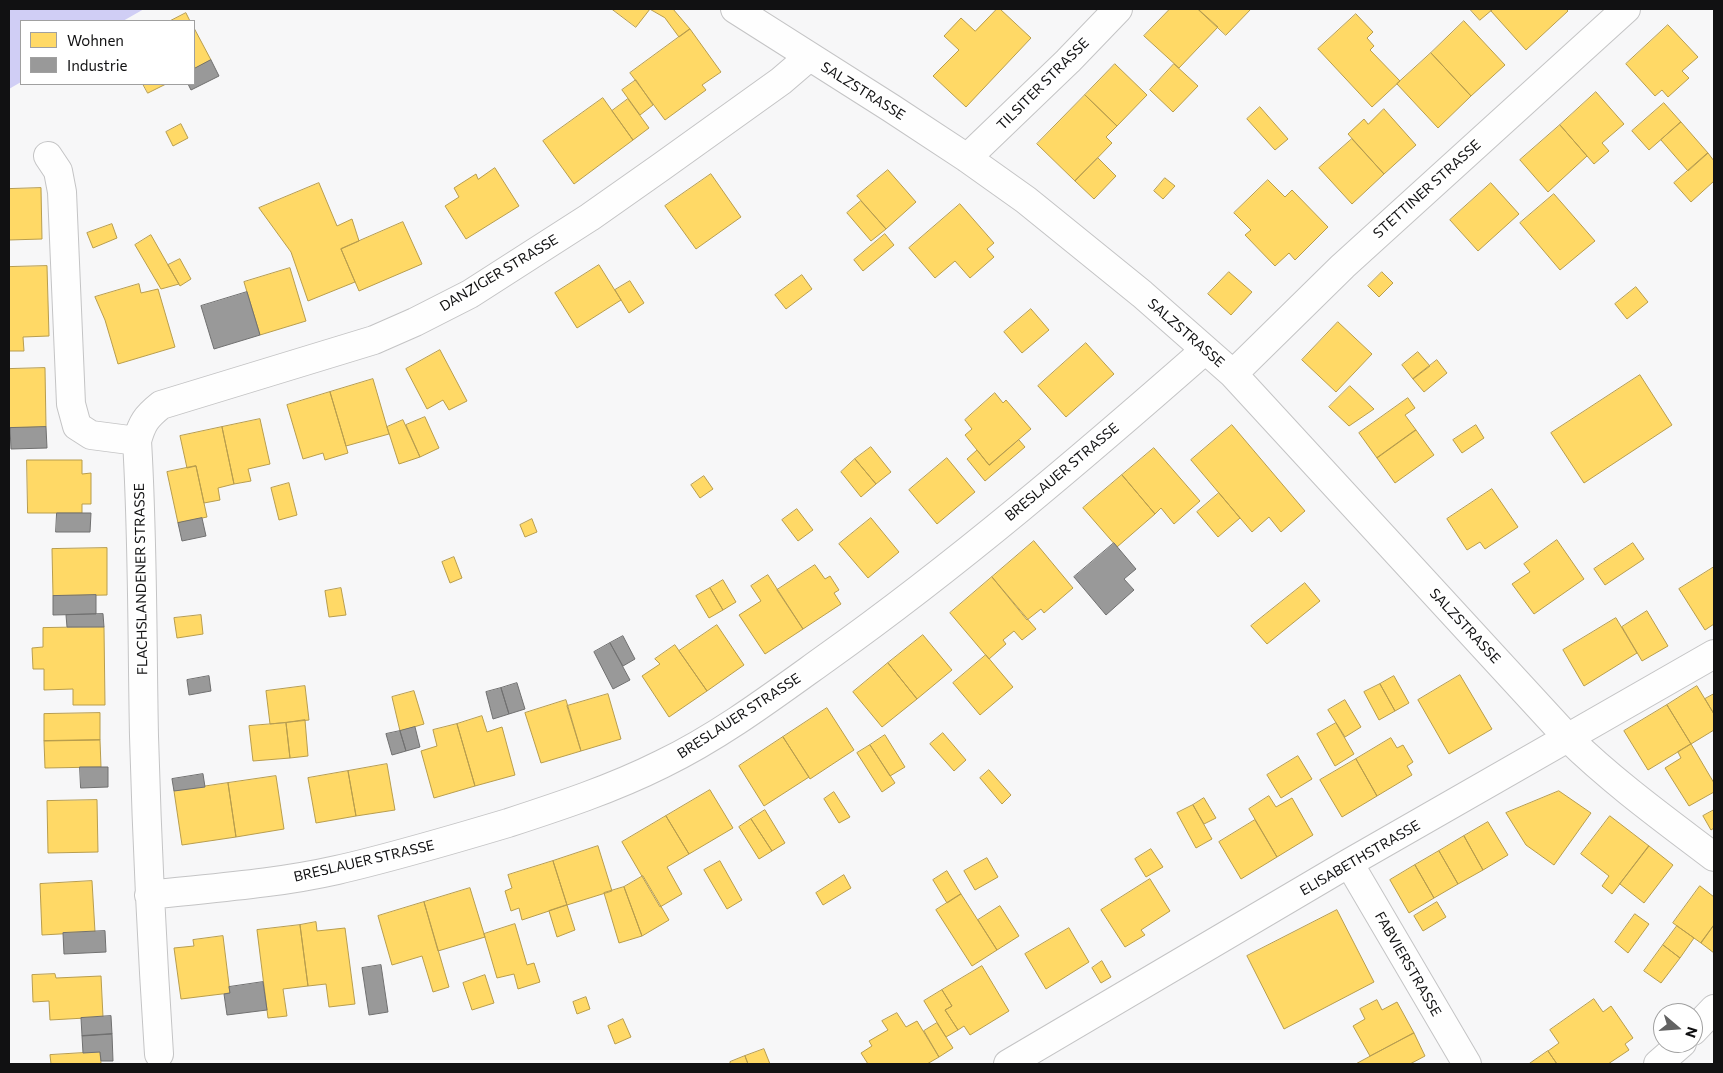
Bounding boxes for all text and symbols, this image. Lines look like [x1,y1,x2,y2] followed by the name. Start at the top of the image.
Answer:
[20,20,195,85] legend
[67,31,124,49] text: Wohnen
[994,35,1092,133] street label: TILSITER STRASSE
[67,56,128,74] text: Industrie
[818,58,908,124] street label: SALZSTRASSE
[1370,136,1484,242] street label: STETTINER STRASSE
[437,231,561,315] street label: DANZIGER STRASSE
[1144,295,1228,371] street label: SALZSTRASSE
[1002,419,1122,525] street label: BRESLAUER STRASSE
[131,483,151,675] street label: FLACHSLANDENER STRASSE
[1426,585,1504,667] street label: SALZSTRASSE
[674,670,804,762] street label: BRESLAUER STRASSE
[1297,817,1423,899] street label: ELISABETHSTRASSE
[292,837,436,885] street label: BRESLAUER STRASSE
[1371,909,1445,1019] street label: FABVIERSTRASSE
[1653,1003,1703,1053] north arrow
[1682,1025,1701,1040] text: N

